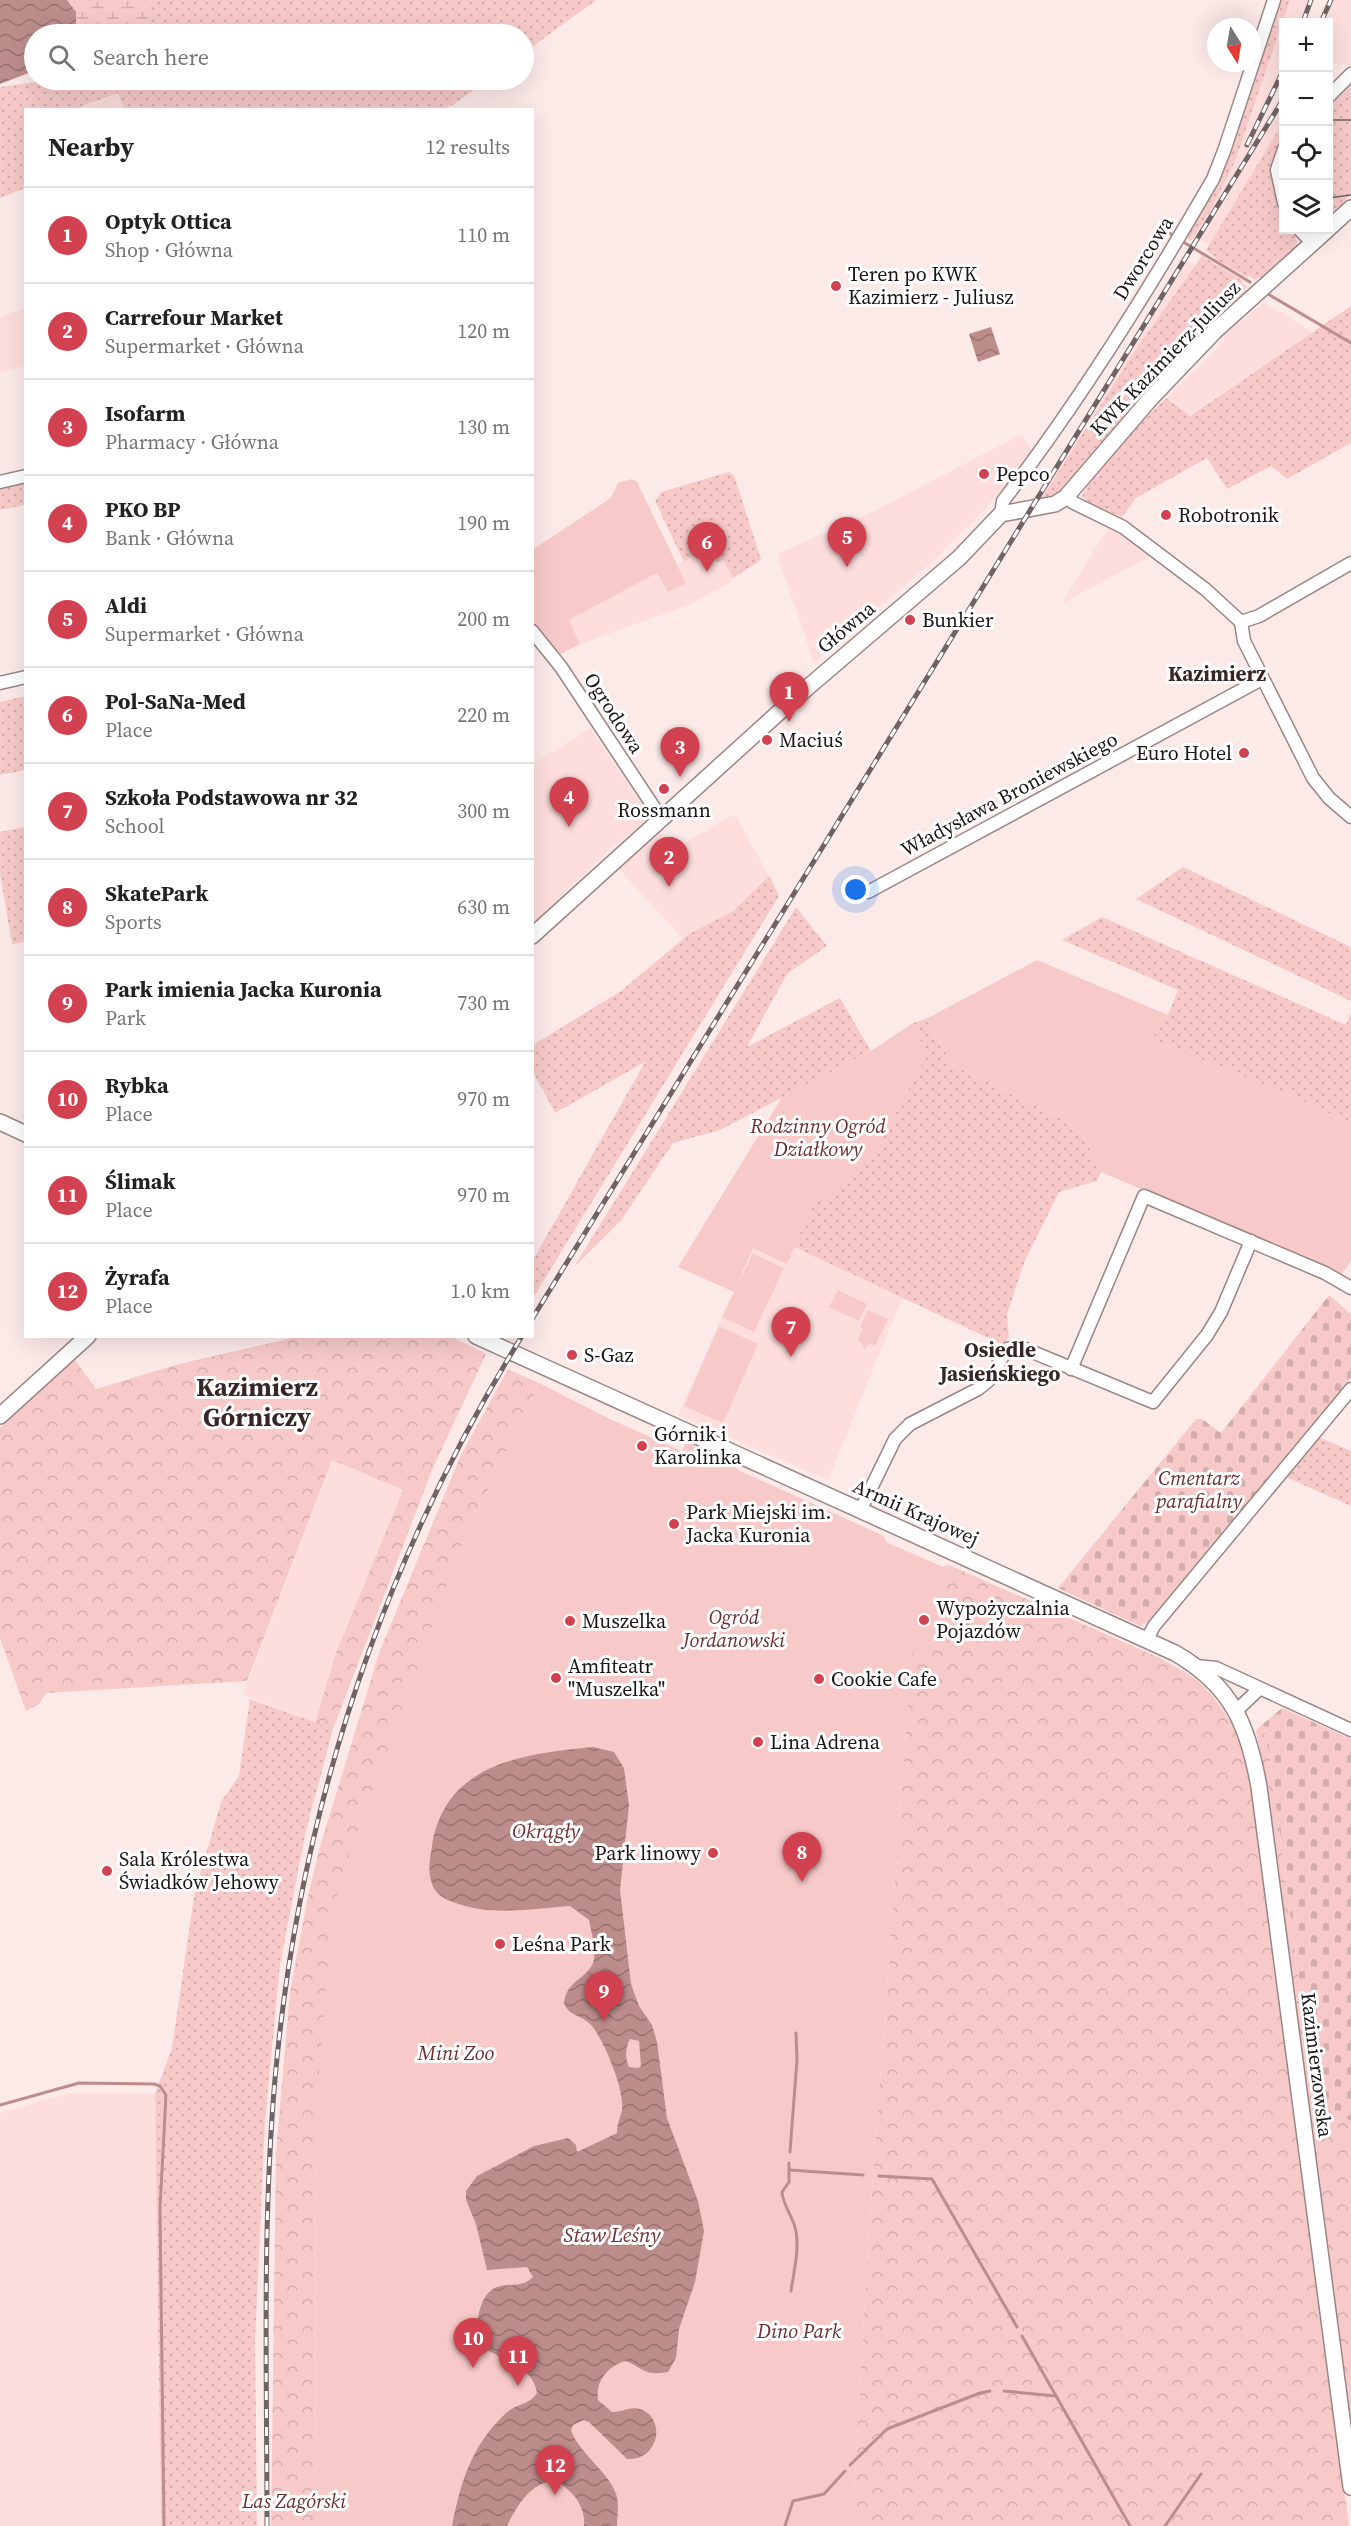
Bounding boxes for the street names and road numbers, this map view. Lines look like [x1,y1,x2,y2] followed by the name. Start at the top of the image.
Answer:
[1106,210,1180,305] street label: Dworcowa
[1083,274,1247,442] street label: KWK Kazimierz-Juliusz
[811,594,882,660] street label: Główna
[577,667,651,760] street label: Ogrodowa
[896,725,1122,863] street label: Władysława Broniewskiego
[849,1472,983,1552] street label: Armii Krajowej
[1294,1991,1340,2140] street label: Kazimierzowska

